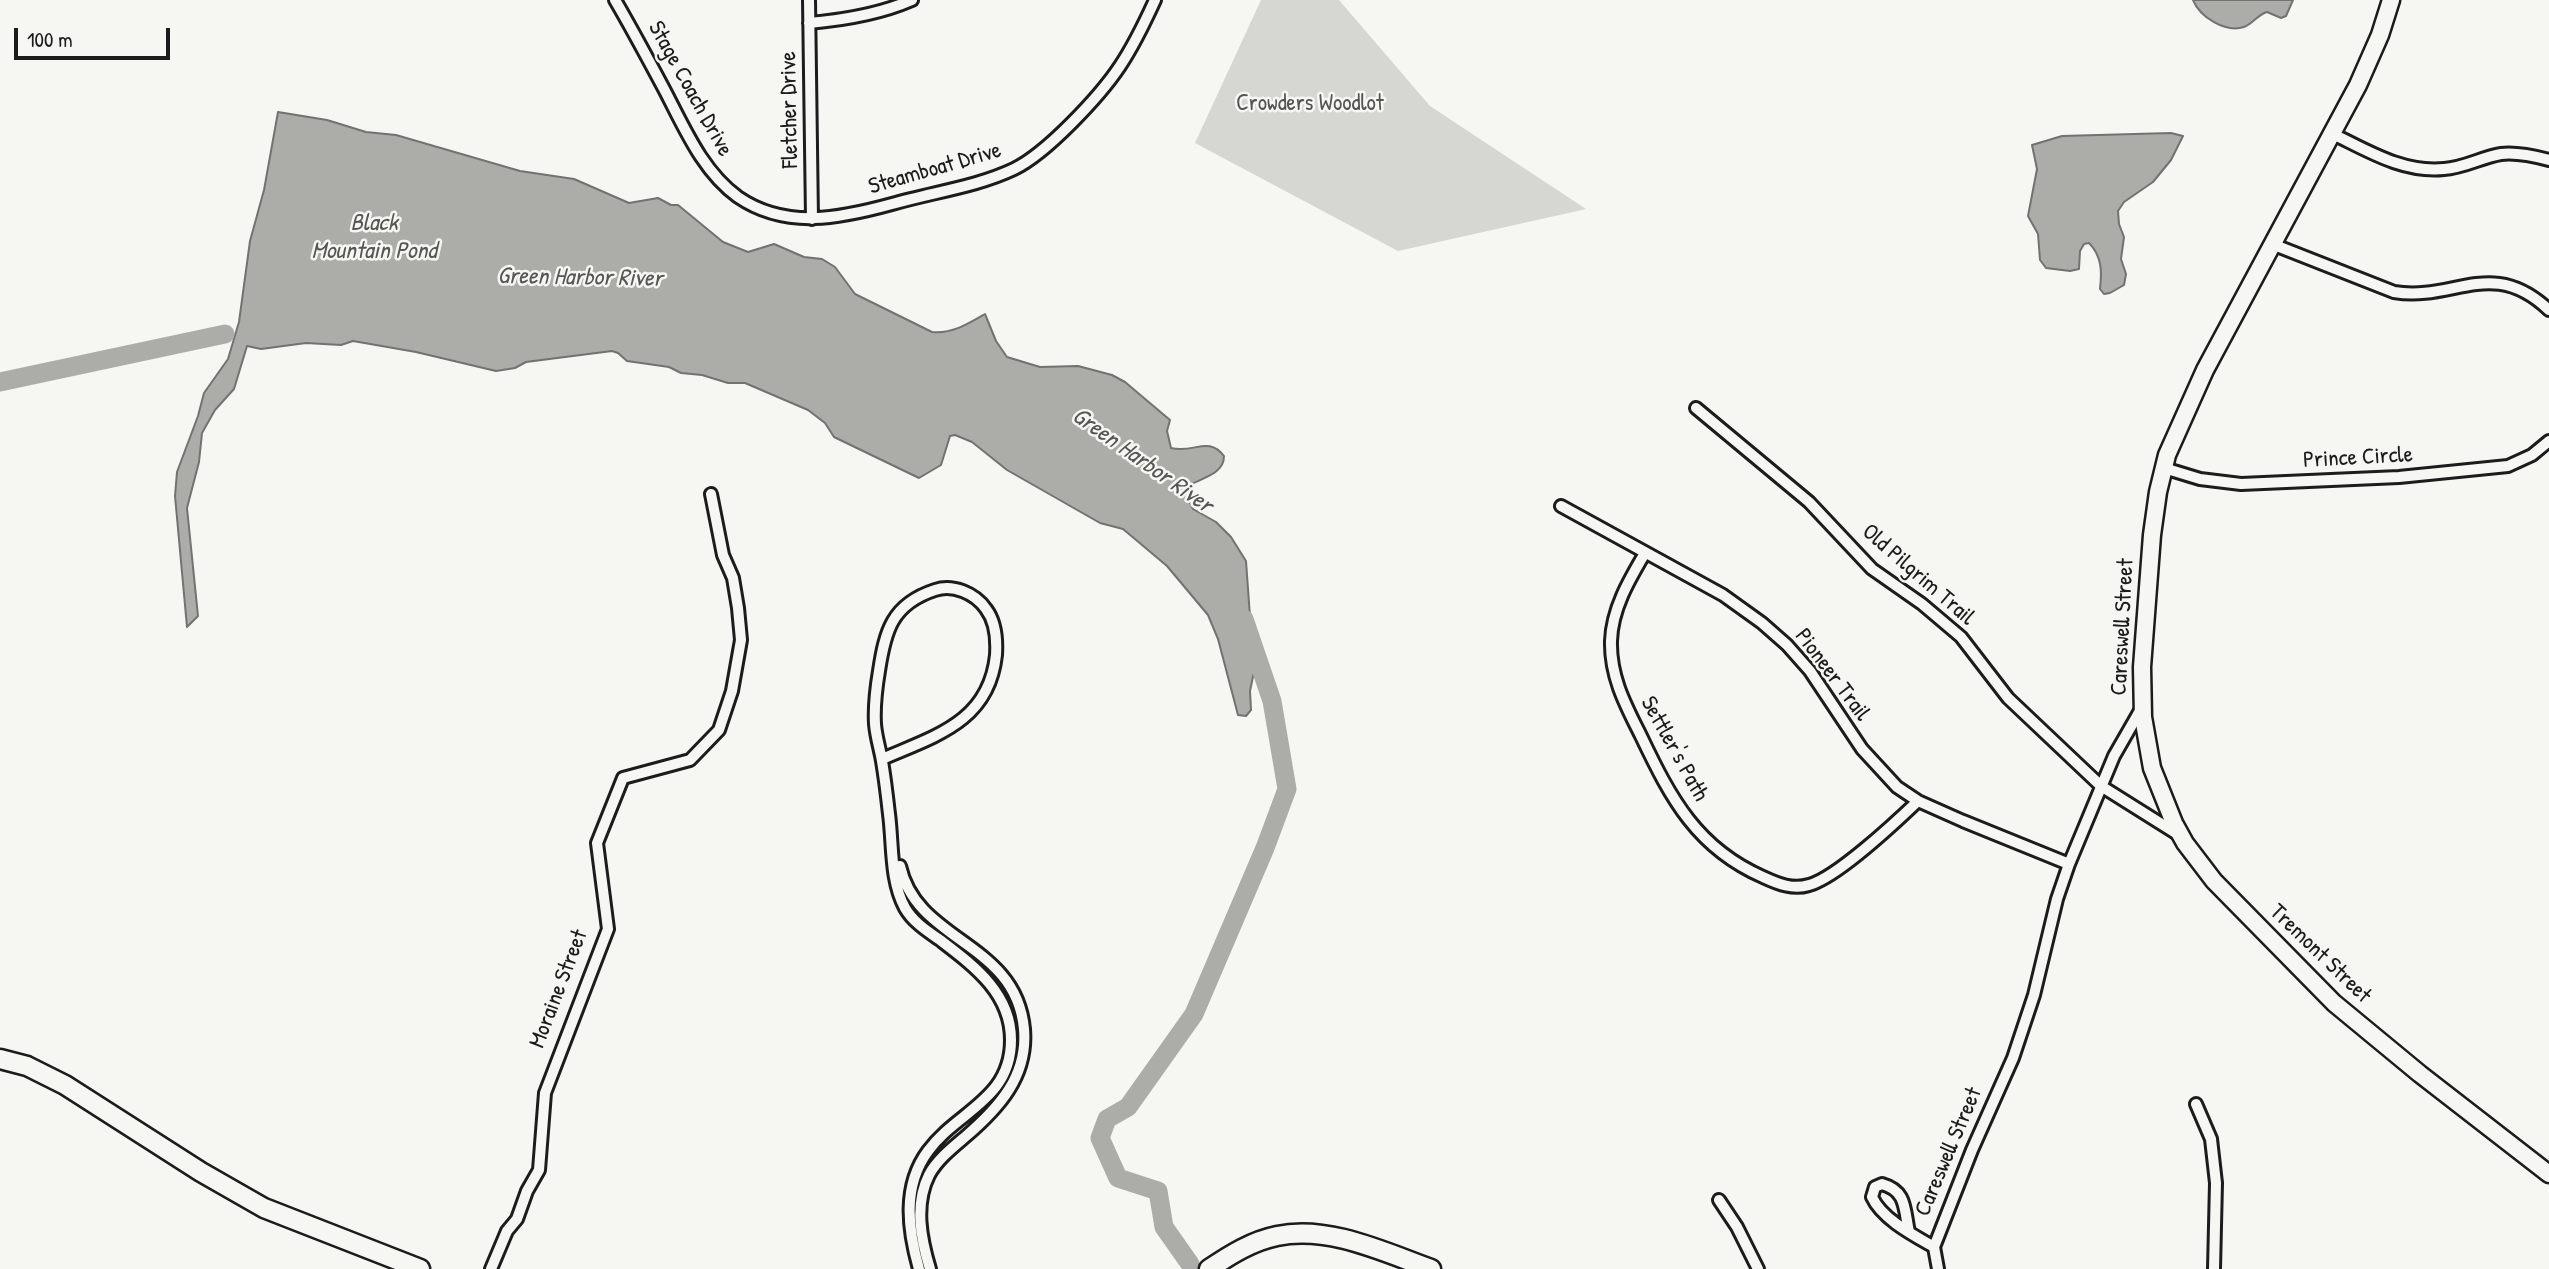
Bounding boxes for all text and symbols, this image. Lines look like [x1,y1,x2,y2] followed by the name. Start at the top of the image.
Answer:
[18,14,173,58] scale bar
[642,17,738,161] street label: Stage Coach Drive
[27,25,73,54] text: 100 m
[775,51,805,169] street label: Fletcher Drive
[1236,90,1384,118] park label: Crowders Woodlot
[866,137,1004,201] street label: Steamboat Drive
[311,210,437,266] water label: Black Mountain Pond
[497,262,663,294] water label: Green Harbor River
[1066,402,1218,520] water label: Green Harbor River
[2303,441,2413,475] street label: Prince Circle
[1856,518,1980,632] street label: Old Pilgrim Trail
[2106,558,2140,696] street label: Careswell Street
[1788,623,1876,727] street label: Pioneer Trail
[1634,692,1714,806] street label: Settler's Path
[2263,899,2377,1009] street label: Tremont Street
[524,926,594,1052] street label: Moraine Street
[1910,1084,1988,1220] street label: Careswell Street

